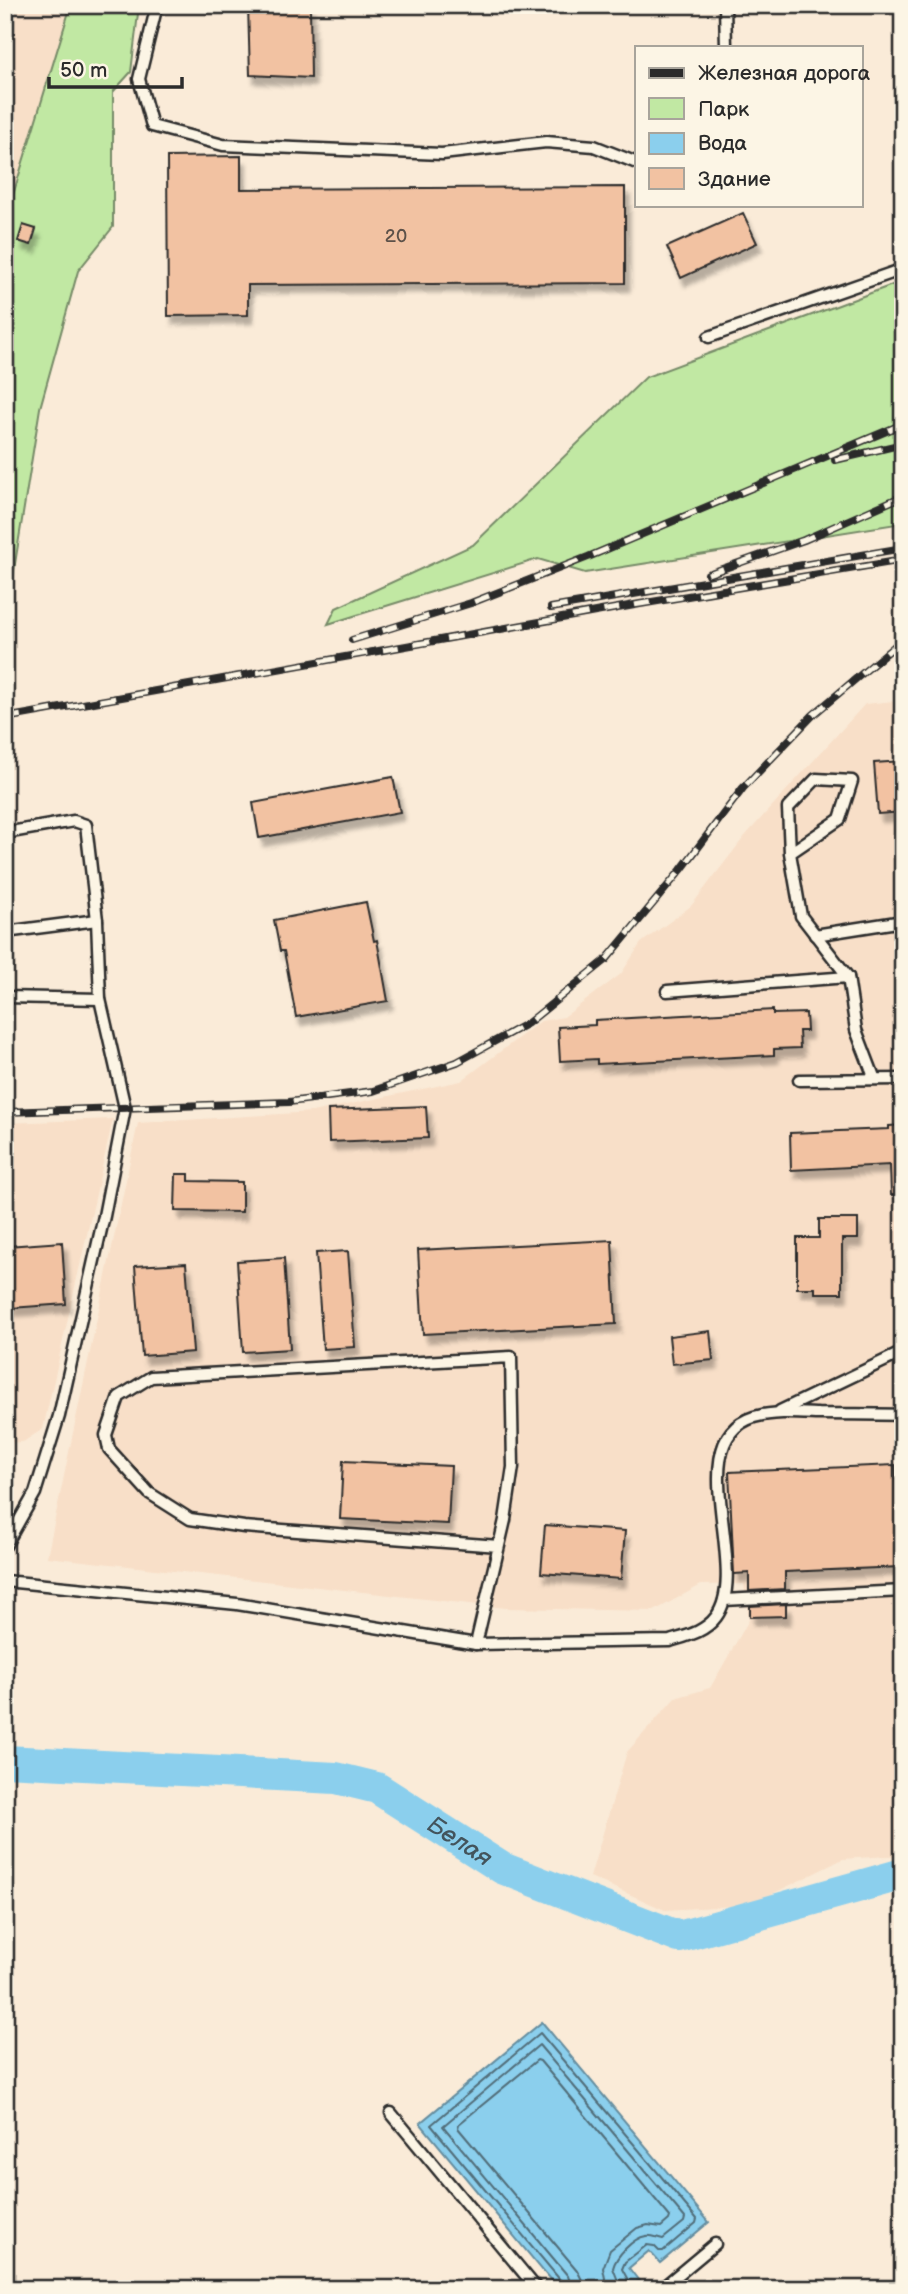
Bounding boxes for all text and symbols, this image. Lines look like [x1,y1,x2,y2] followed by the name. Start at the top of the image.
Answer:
[49,46,182,90] scale bar
[635,46,862,206] legend
[60,58,107,83] text: 50 m
[698,61,871,86] text: Железная дорога
[698,97,749,122] text: Парк
[698,131,747,156] text: Вода
[698,167,771,192] text: Здание
[385,225,407,248] house number: 20
[422,1810,498,1873] water label: Белая

